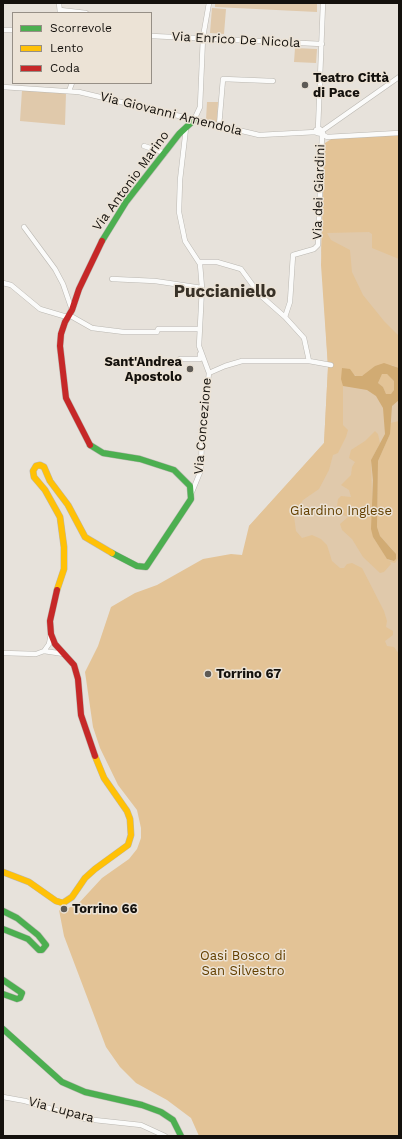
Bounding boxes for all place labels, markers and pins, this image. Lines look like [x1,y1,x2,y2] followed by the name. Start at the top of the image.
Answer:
[313,70,389,101] place label: Teatro Città di Pace
[300,80,310,90] marker: Teatro Città di Pace
[104,354,182,385] place label: Sant'Andrea Apostolo
[185,364,195,374] marker: Sant'Andrea Apostolo
[216,666,281,682] place label: Torrino 67
[203,669,213,679] marker: Torrino 67
[72,901,138,917] place label: Torrino 66
[59,904,69,914] marker: Torrino 66

